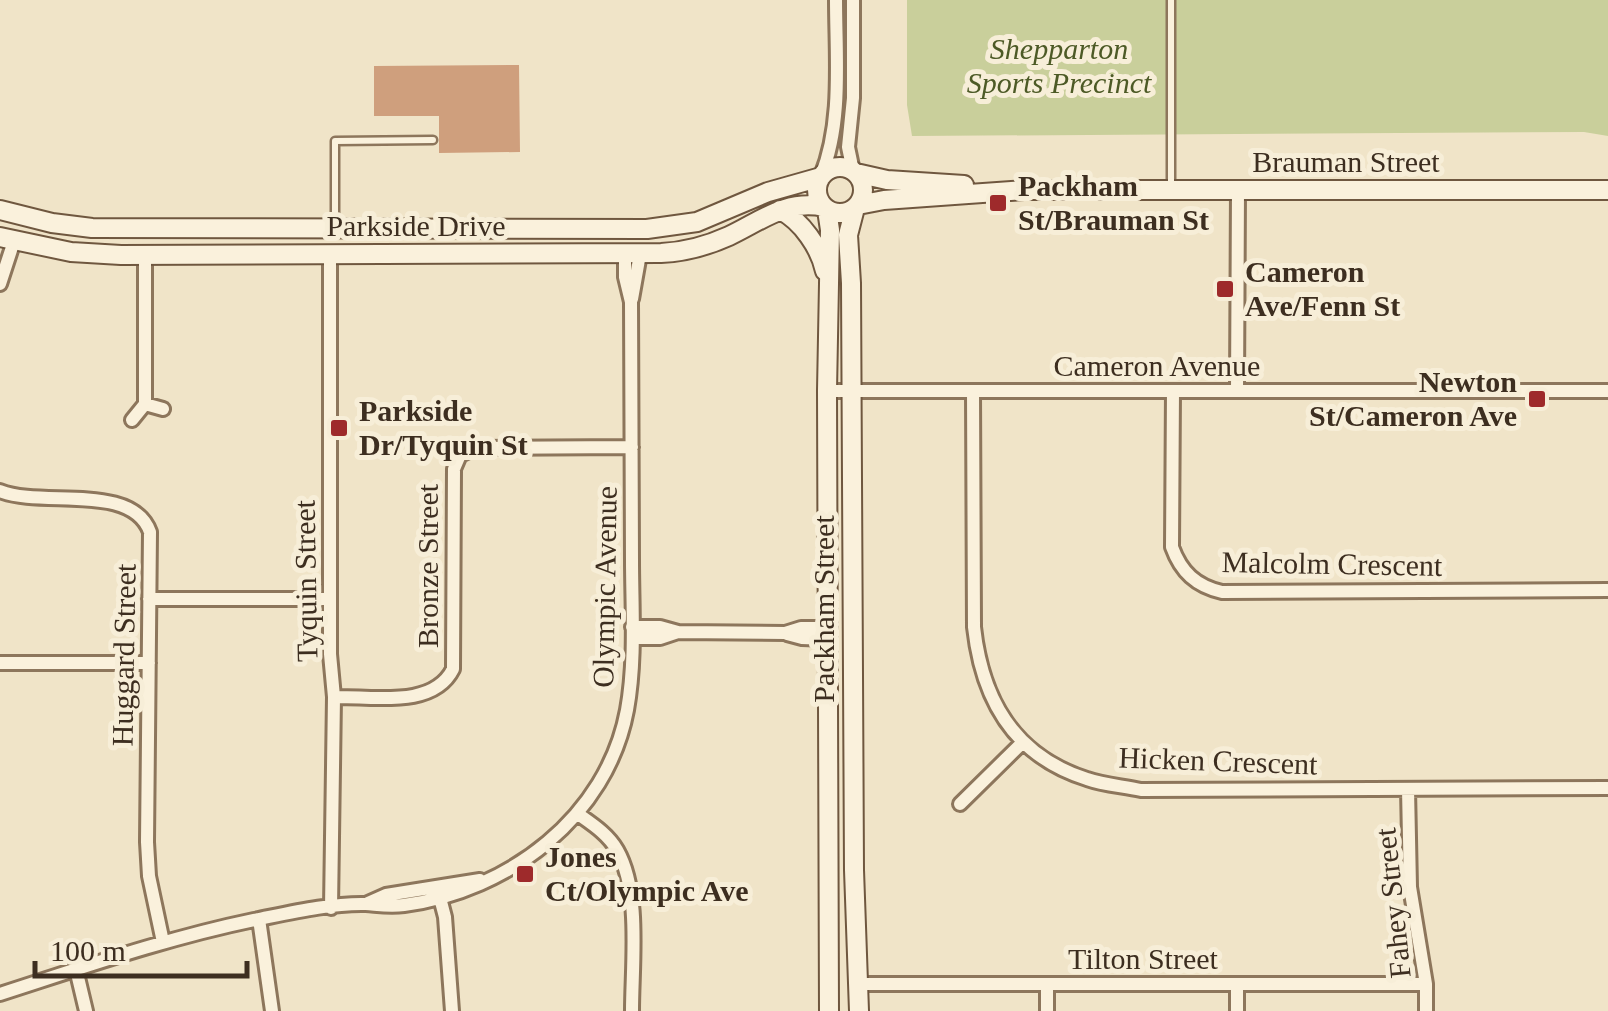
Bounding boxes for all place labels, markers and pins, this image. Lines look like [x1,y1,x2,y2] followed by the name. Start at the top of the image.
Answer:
[1018,169,1209,236] place label: Packham St/Brauman St
[987,192,1009,214] marker: Packham St/Brauman St
[1245,255,1400,322] place label: Cameron Ave/Fenn St
[1214,278,1236,300] marker: Cameron Ave/Fenn St
[1309,365,1517,432] place label: Newton St/Cameron Ave
[1526,388,1548,410] marker: Newton St/Cameron Ave
[359,394,528,461] place label: Parkside Dr/Tyquin St
[328,417,350,439] marker: Parkside Dr/Tyquin St
[545,840,749,907] place label: Jones Ct/Olympic Ave
[514,863,536,885] marker: Jones Ct/Olympic Ave

